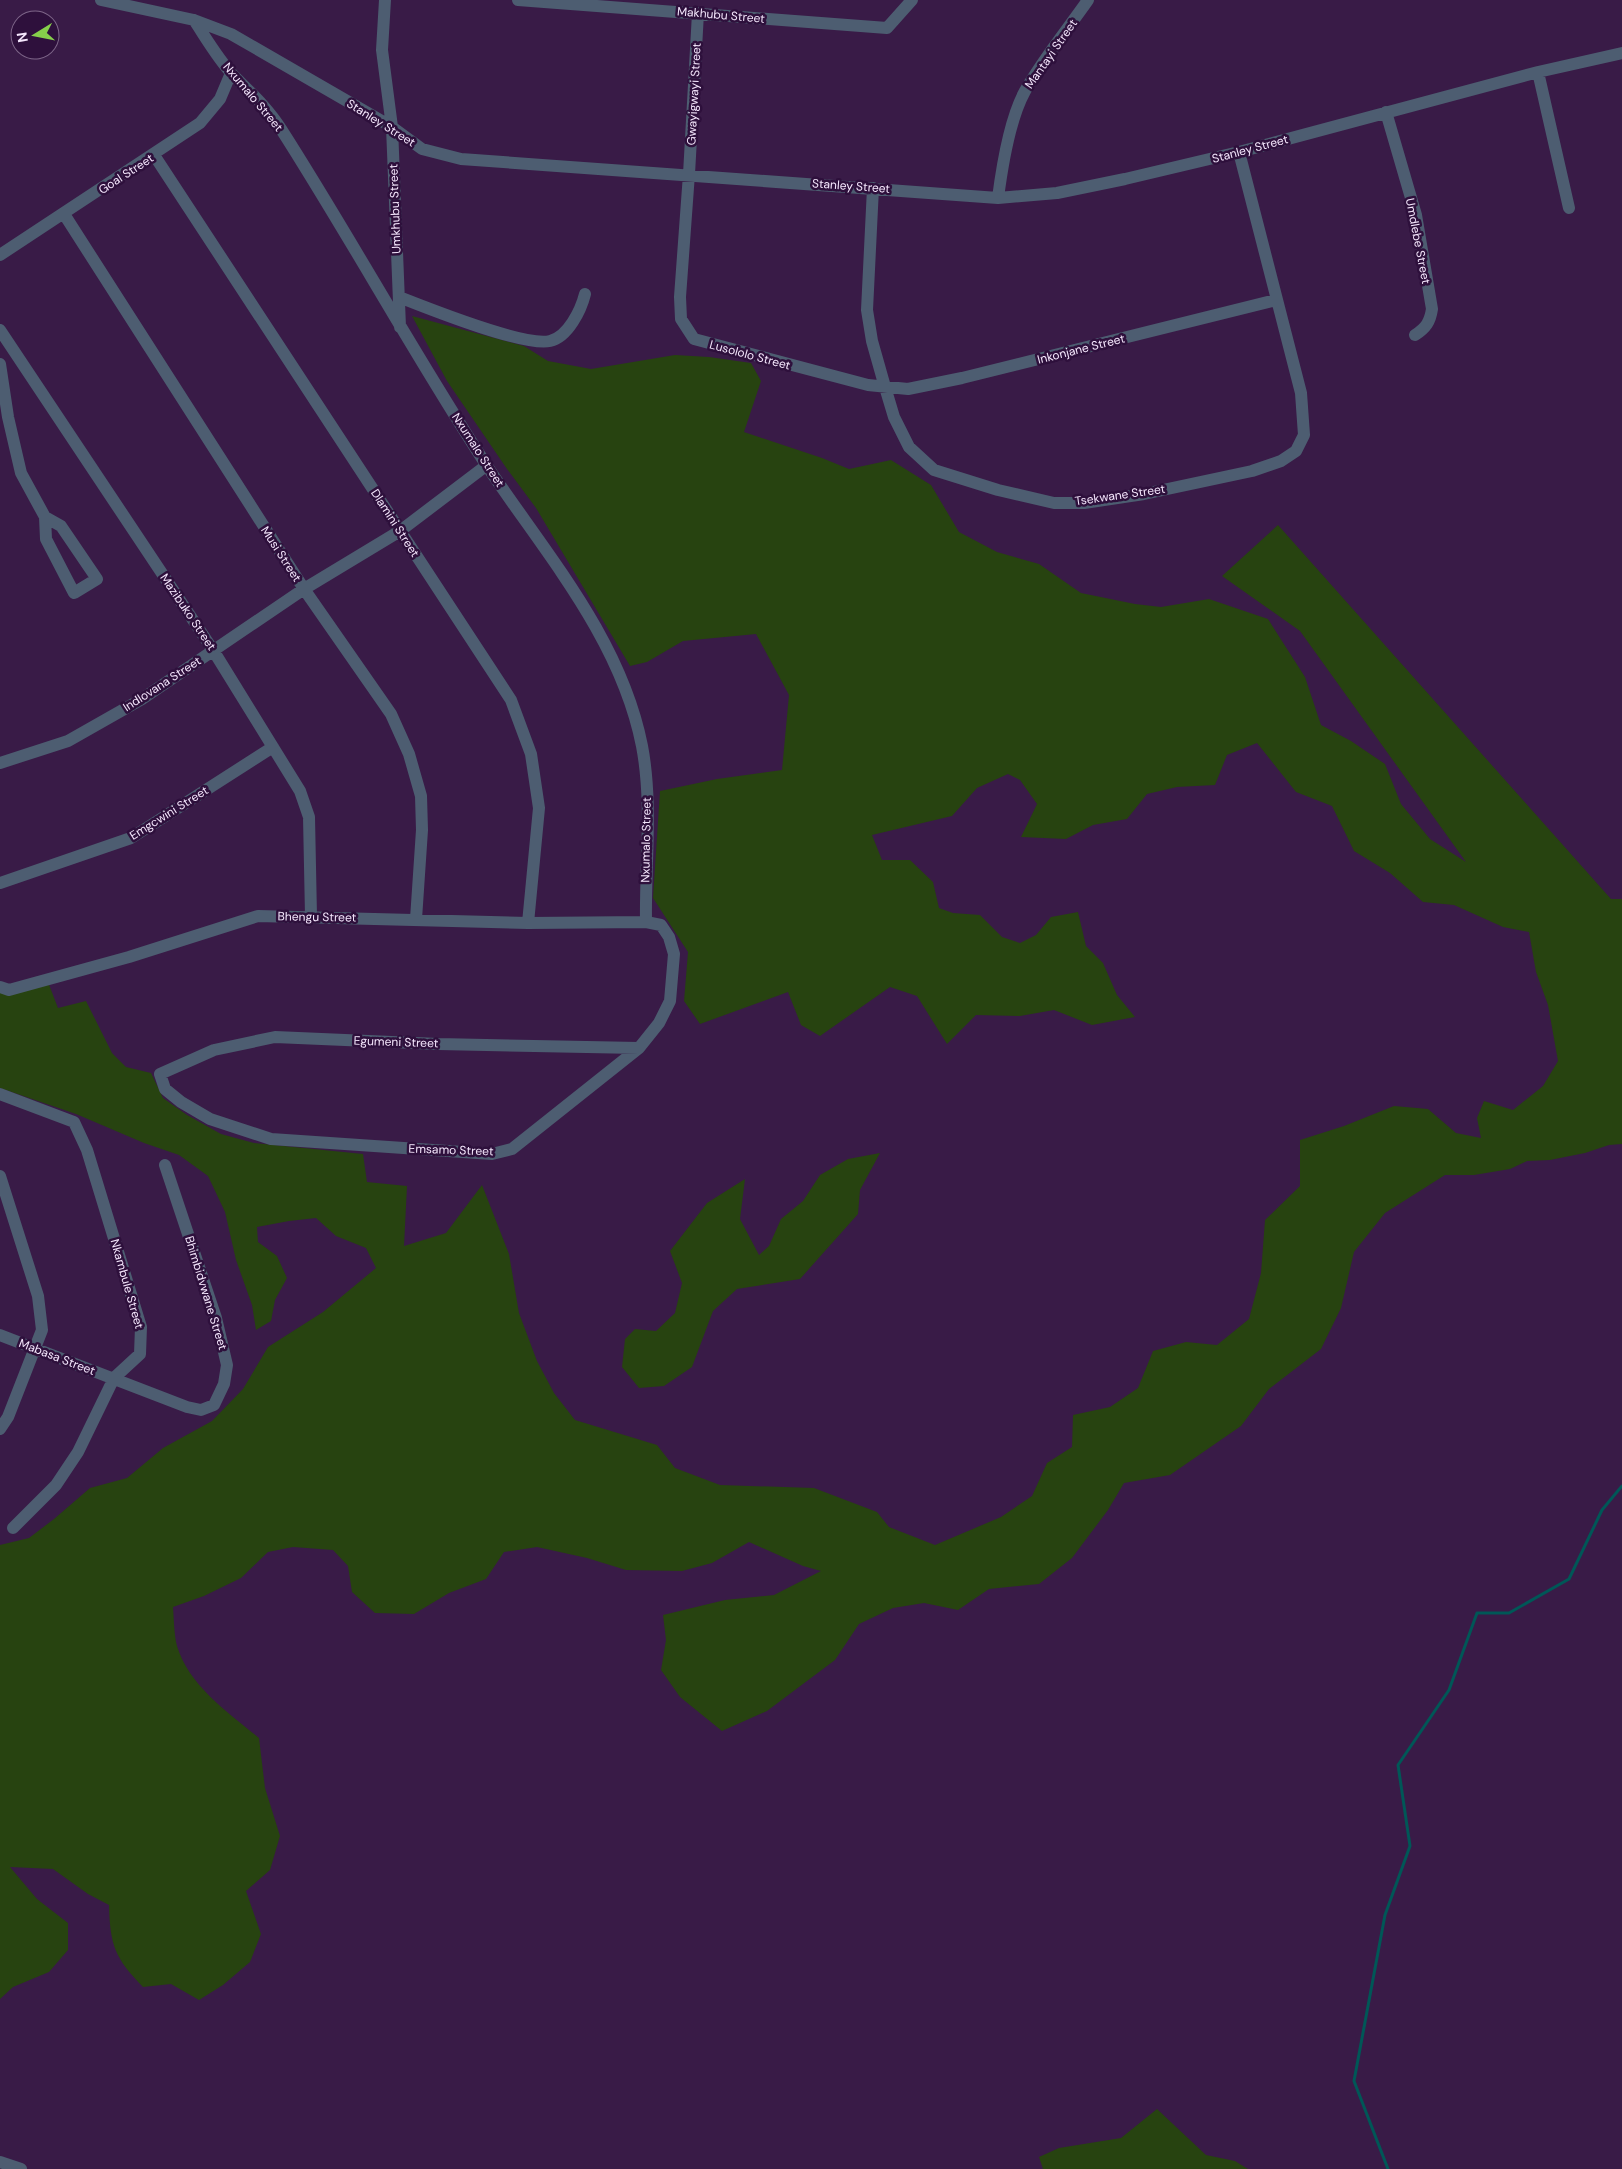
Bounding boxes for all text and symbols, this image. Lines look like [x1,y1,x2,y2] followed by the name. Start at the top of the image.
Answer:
[676,3,766,27] street label: Makhubu Street
[10,10,60,60] north arrow
[1021,16,1081,92] street label: Mantayi Street
[12,31,32,44] text: N
[683,42,705,146] street label: Gwayigwayi Street
[219,59,287,135] street label: Nxumalo Street
[344,95,419,151] street label: Stanley Street
[1210,131,1290,167] street label: Stanley Street
[95,150,157,198] street label: Goal Street
[385,163,405,254] street label: Umkhubu Street
[811,175,891,197] street label: Stanley Street
[1402,197,1434,286] street label: Umdlebe Street
[1036,330,1127,368] street label: Inkonjane Street
[708,337,793,374] street label: Lusololo Street
[448,410,508,490] street label: Nxumalo Street
[1074,481,1167,509] street label: Tsekwane Street
[367,486,423,560] street label: Dlamini Street
[257,523,305,585] street label: Musi Street
[156,570,220,654] street label: Mazibuko Street
[120,653,204,715] street label: Indlovana Street
[127,782,212,844] street label: Emgcwini Street
[637,797,655,883] street label: Nxumalo Street
[278,908,357,926] street label: Bhengu Street
[353,1033,439,1051] street label: Egumeni Street
[408,1141,494,1159] street label: Emsamo Street
[181,1234,231,1352] street label: Bhimbidvwane Street
[107,1237,148,1331] street label: Nkambule Street
[17,1335,98,1379] street label: Mabasa Street

